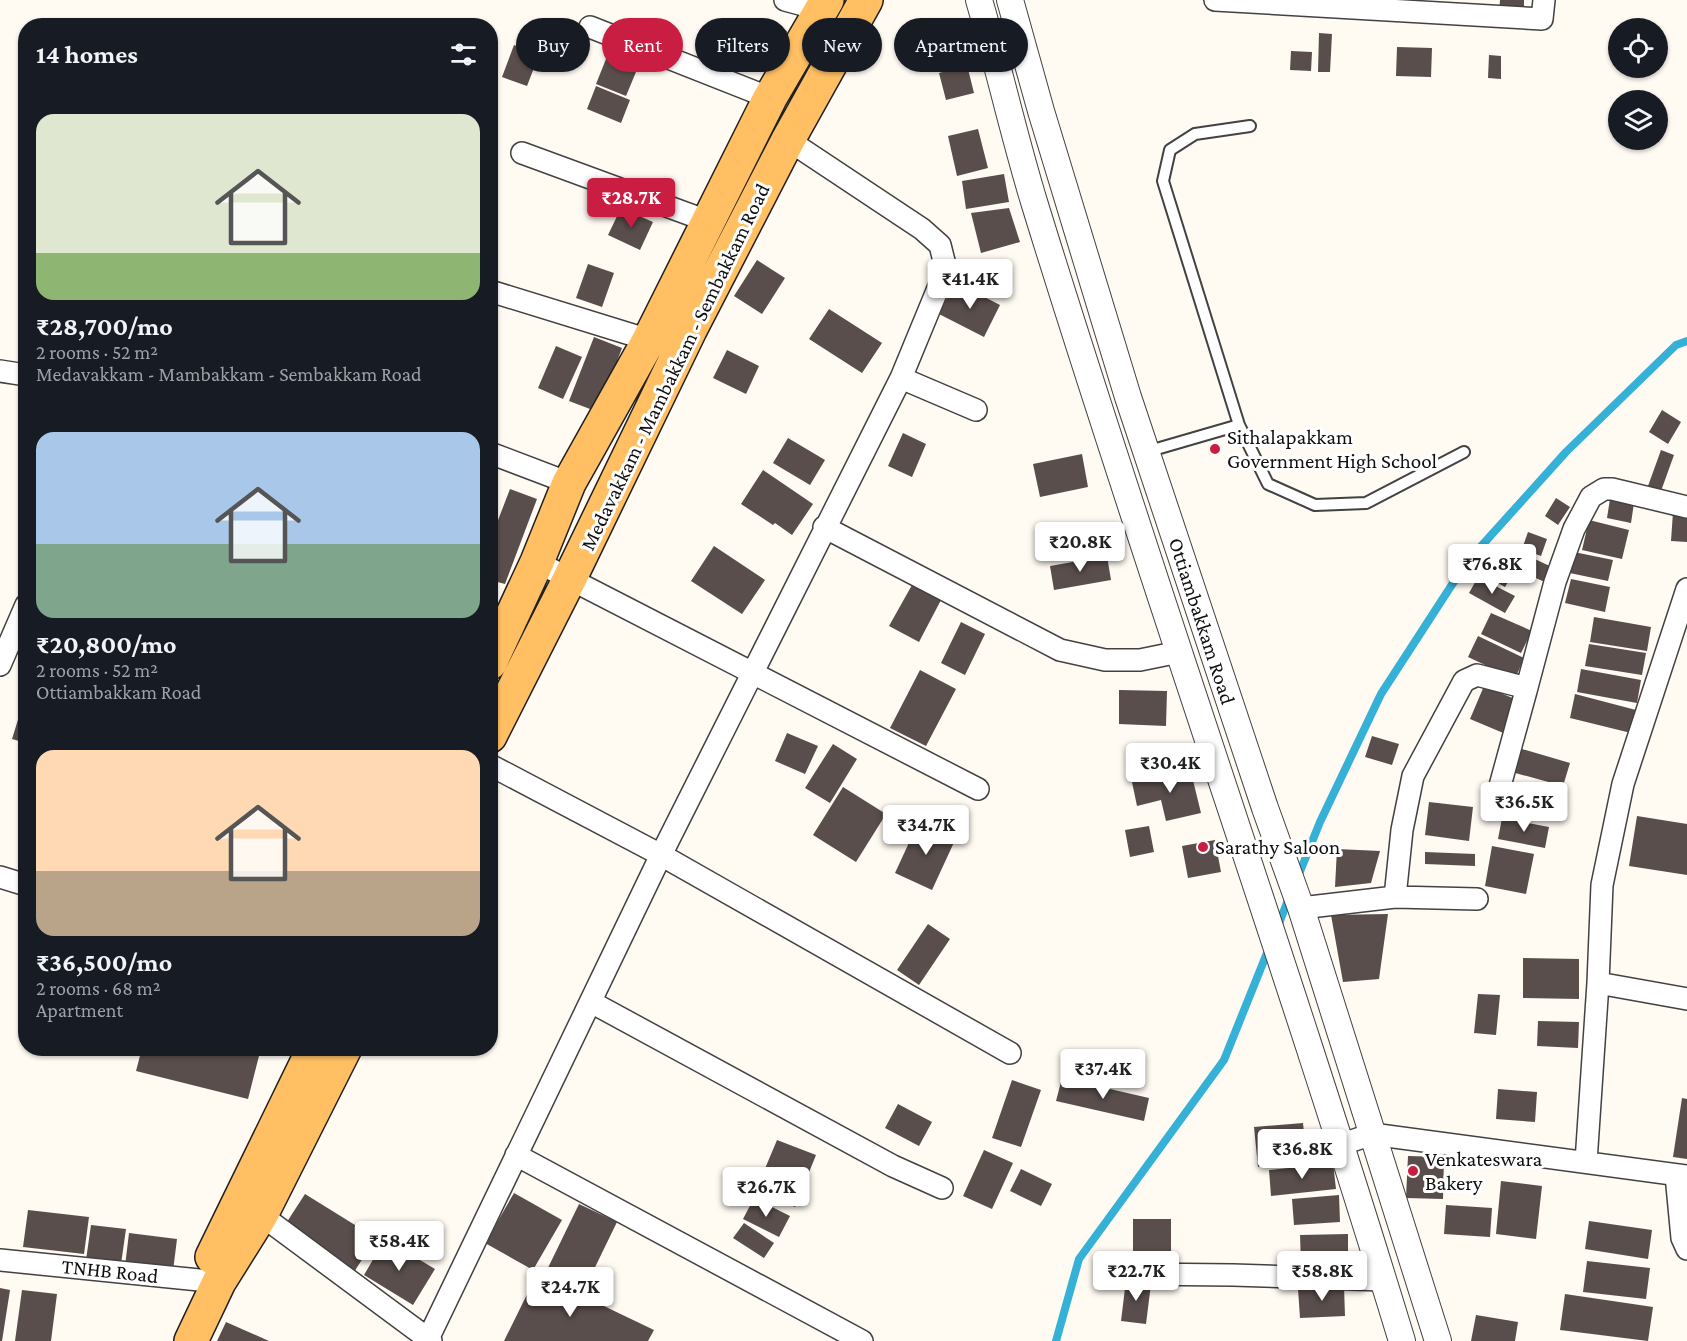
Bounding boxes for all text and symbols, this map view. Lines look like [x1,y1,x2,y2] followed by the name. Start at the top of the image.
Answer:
[516,18,590,72] chip: Buy
[602,18,683,72] chip: Rent
[695,18,790,72] chip: Filters
[802,18,882,72] chip: New
[894,18,1028,72] chip: Apartment
[1608,18,1668,150] map controls
[1608,18,1668,78] button: locate
[447,38,480,71] icon: filters
[36,40,138,69] text: 14 homes
[1608,90,1668,150] button: layers
[204,153,312,261] icon: home
[582,178,680,229] pin: ₹28.7K
[575,180,775,554] street label: Medavakkam - Mambakkam - Sembakkam Road
[601,186,661,208] text: ₹28.7K
[921,259,1019,310] pin: ₹41.4K
[942,267,998,289] text: ₹41.4K
[36,312,173,341] text: ₹28,700/mo
[36,341,158,363] text: 2 rooms · 52 m²
[36,363,422,385] text: Medavakkam - Mambakkam - Sembakkam Road
[1227,425,1437,473] place label: Sithalapakkam Government High School
[1208,442,1222,456] marker: Sithalapakkam Government High School
[204,471,312,579] icon: home
[1031,522,1129,573] pin: ₹20.8K
[1049,530,1111,552] text: ₹20.8K
[1164,535,1240,707] street label: Ottiambakkam Road
[1443,544,1541,595] pin: ₹76.8K
[1462,552,1522,574] text: ₹76.8K
[36,630,177,659] text: ₹20,800/mo
[36,659,158,681] text: 2 rooms · 52 m²
[36,681,201,703] text: Ottiambakkam Road
[1121,743,1219,794] pin: ₹30.4K
[1140,751,1200,773] text: ₹30.4K
[1475,782,1573,833] pin: ₹36.5K
[204,789,312,897] icon: home
[1495,790,1553,812] text: ₹36.5K
[877,805,975,856] pin: ₹34.7K
[897,813,955,835] text: ₹34.7K
[1215,835,1340,859] place label: Sarathy Saloon
[1196,840,1210,854] marker: Sarathy Saloon
[36,948,172,977] text: ₹36,500/mo
[36,977,161,999] text: 2 rooms · 68 m²
[36,999,123,1021] text: Apartment
[1054,1049,1152,1100] pin: ₹37.4K
[1074,1057,1132,1079] text: ₹37.4K
[1253,1129,1351,1180] pin: ₹36.8K
[1272,1137,1332,1159] text: ₹36.8K
[1425,1147,1543,1195] place label: Venkateswara Bakery
[1406,1164,1420,1178] marker: Venkateswara Bakery
[717,1167,815,1218] pin: ₹26.7K
[737,1175,795,1197] text: ₹26.7K
[350,1221,448,1272] pin: ₹58.4K
[369,1229,429,1251] text: ₹58.4K
[1087,1251,1185,1302] pin: ₹22.7K
[1273,1251,1371,1302] pin: ₹58.8K
[60,1254,160,1288] street label: TNHB Road
[1107,1259,1165,1281] text: ₹22.7K
[1291,1259,1353,1281] text: ₹58.8K
[521,1267,619,1318] pin: ₹24.7K
[541,1275,599,1297] text: ₹24.7K

